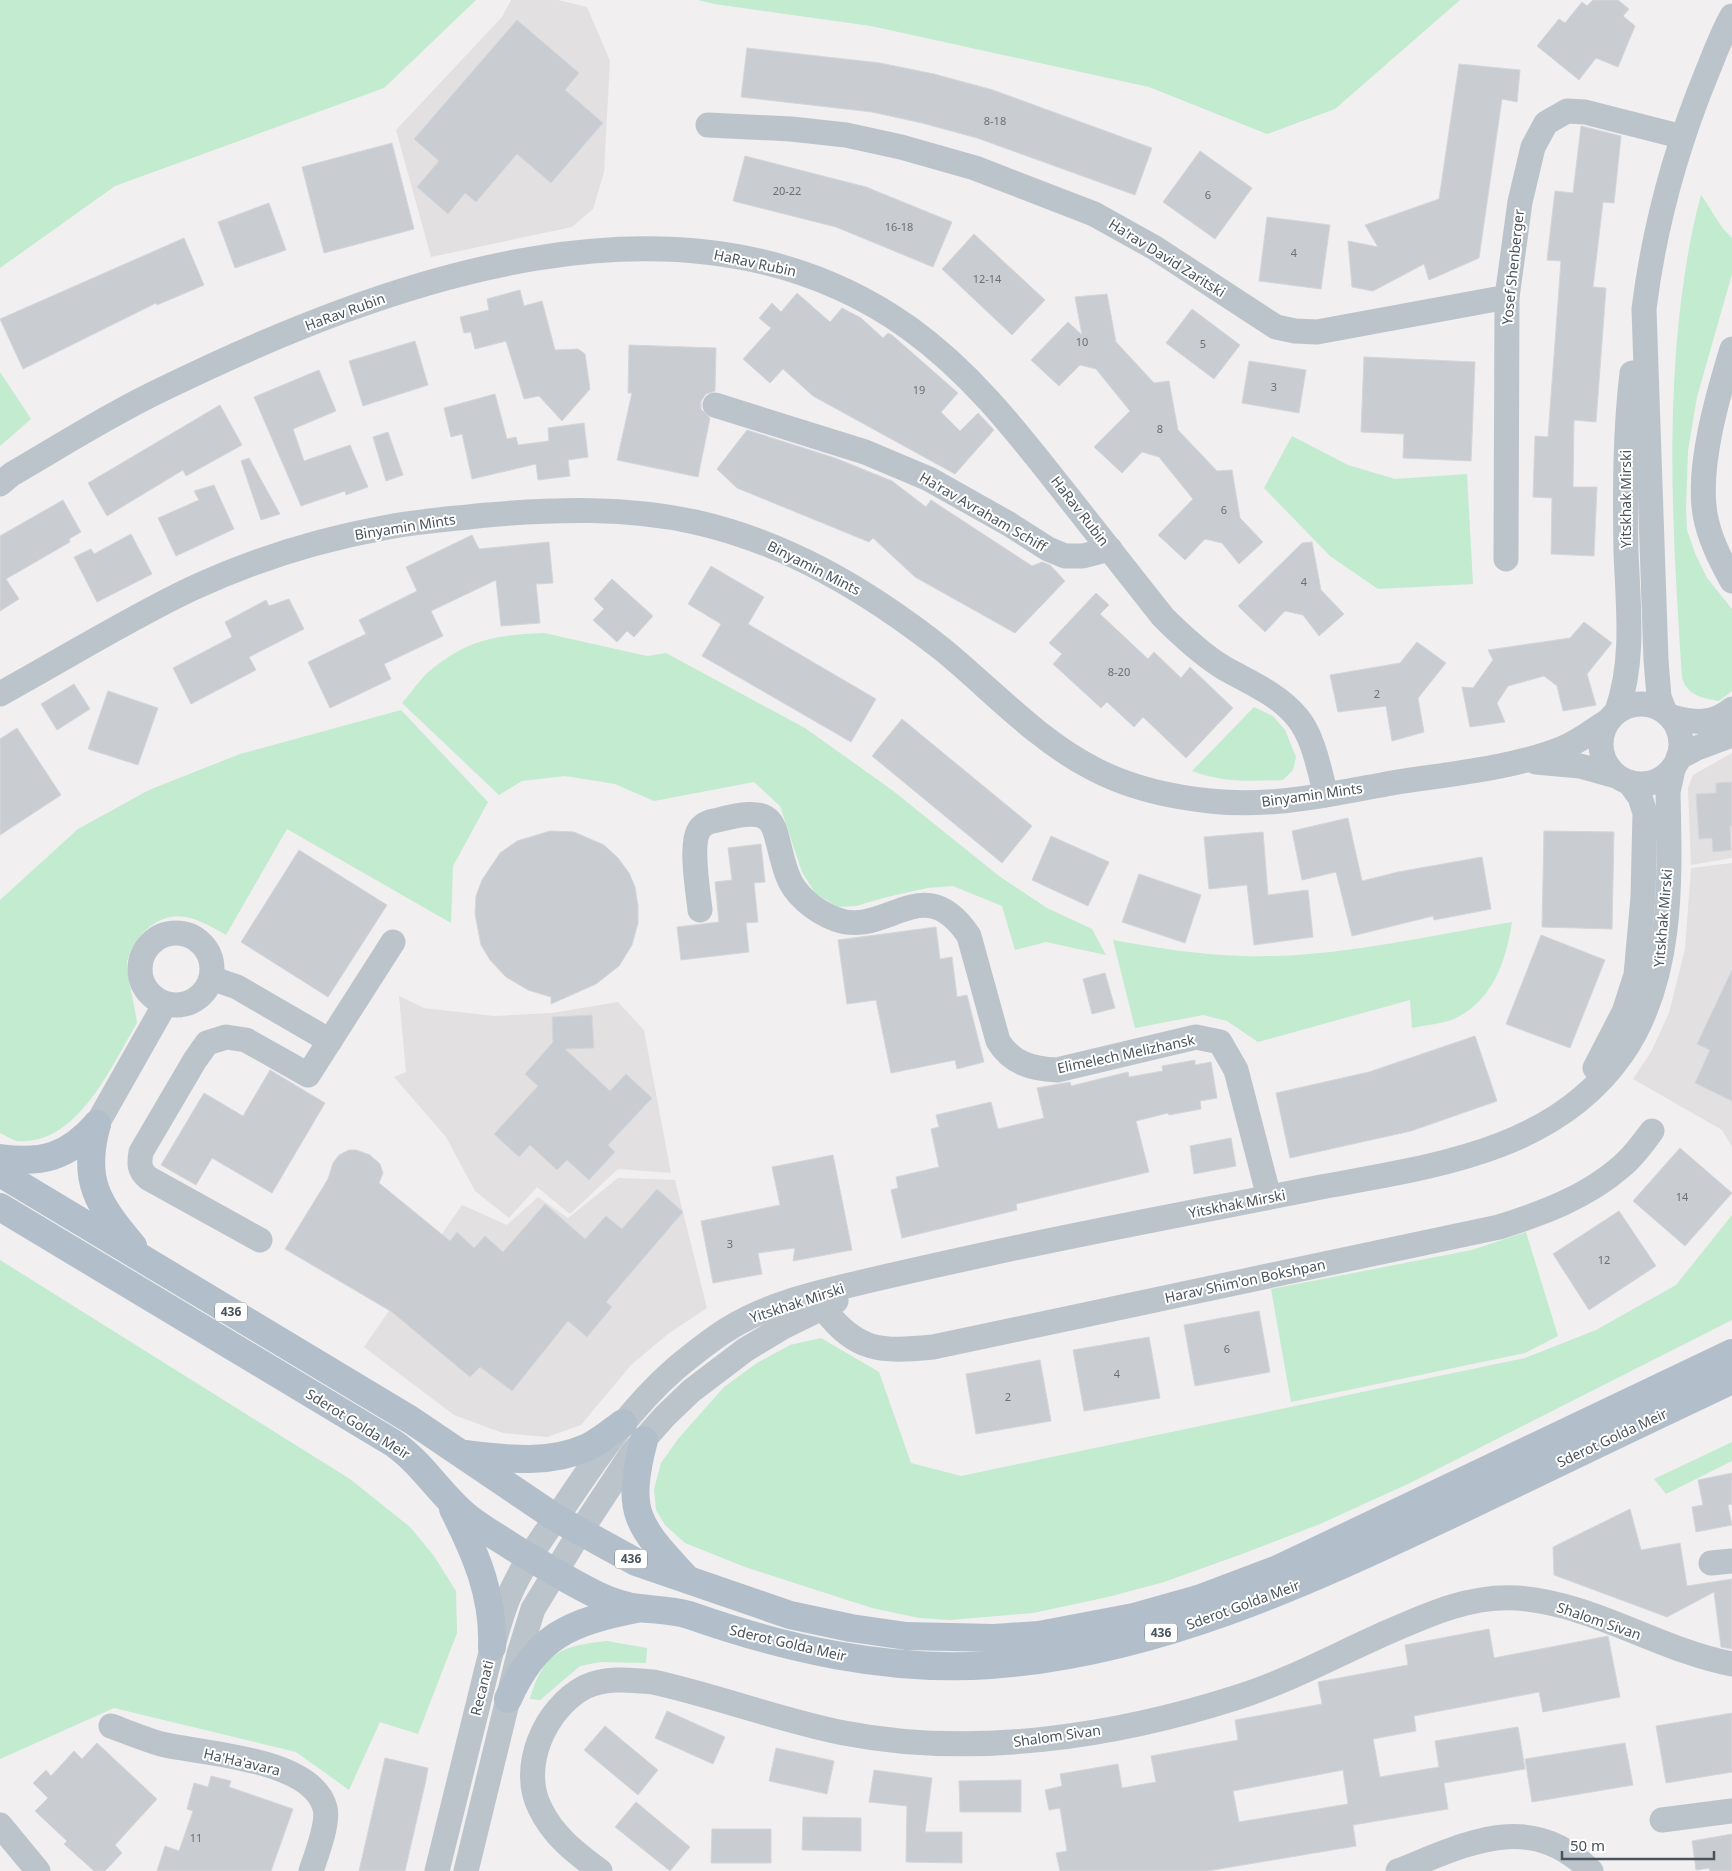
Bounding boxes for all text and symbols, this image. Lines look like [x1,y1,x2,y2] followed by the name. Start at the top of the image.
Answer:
[984,113,1006,128] house number: 8-18
[773,183,801,198] house number: 20-22
[1205,187,1211,202] house number: 6
[1497,208,1528,326] street label: Yosef Shenberger
[1105,214,1229,301] street label: Ha'rav David Zaritski
[885,219,913,234] house number: 16-18
[712,245,798,281] street label: HaRav Rubin
[1291,245,1298,260] house number: 4
[973,271,1002,286] house number: 12-14
[302,288,387,335] street label: HaRav Rubin
[1076,334,1088,349] house number: 10
[1200,336,1206,351] house number: 5
[1271,379,1277,394] house number: 3
[913,382,925,397] house number: 19
[1157,421,1163,436] house number: 8
[1616,450,1635,548] street label: Yitskhak Mirski
[916,467,1051,556] street label: Ha'rav Avraham Schiff
[1047,472,1114,550] street label: HaRav Rubin
[1221,502,1227,517] house number: 6
[353,509,457,544] street label: Binyamin Mints
[764,536,864,599] street label: Binyamin Mints
[1301,574,1308,589] house number: 4
[1108,664,1130,679] house number: 8-20
[1374,686,1380,701] house number: 2
[1260,778,1364,811] street label: Binyamin Mints
[1649,868,1676,968] street label: Yitskhak Mirski
[1055,1030,1197,1077] street label: Elimelech Melizhansk
[1187,1185,1287,1222] street label: Yitskhak Mirski
[1676,1189,1689,1204] house number: 14
[727,1236,733,1251] house number: 3
[1598,1252,1610,1267] house number: 12
[1163,1254,1327,1307] street label: Harav Shim'on Bokshpan
[747,1278,847,1327] street label: Yitskhak Mirski
[215,1302,247,1321] road number: 436
[1224,1341,1230,1356] house number: 6
[1114,1366,1121,1381] house number: 4
[303,1384,414,1463] street label: Sderot Golda Meir
[1005,1389,1011,1404] house number: 2
[1554,1404,1670,1471] street label: Sderot Golda Meir
[615,1550,647,1568] road number: 436
[1184,1575,1302,1634] street label: Sderot Golda Meir
[1555,1597,1644,1644] street label: Shalom Sivan
[728,1620,849,1665] street label: Sderot Golda Meir
[1145,1624,1177,1642] road number: 436
[465,1658,498,1718] street label: Recanati
[1012,1720,1102,1751] street label: Shalom Sivan
[202,1743,282,1780] street label: Ha'Ha'avara
[1562,1828,1714,1860] scale bar
[190,1830,202,1845] house number: 11
[1570,1835,1605,1855] text: 50 m

